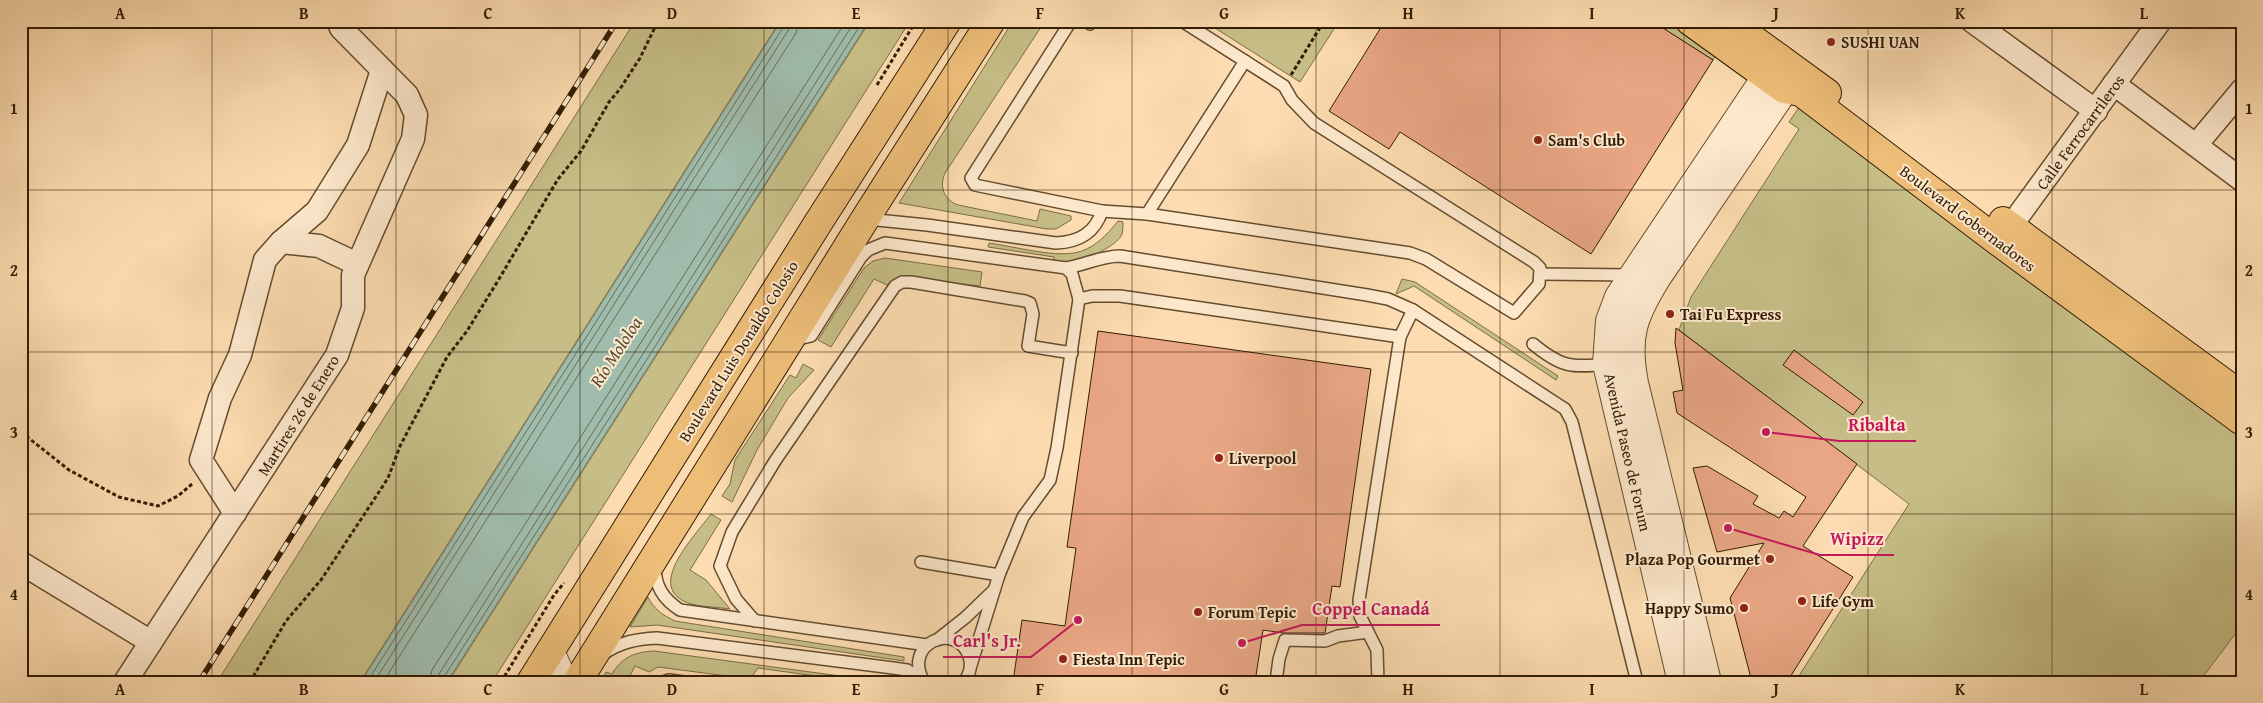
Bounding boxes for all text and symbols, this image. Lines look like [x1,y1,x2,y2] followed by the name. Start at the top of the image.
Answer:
[115,1,126,25] text: A
[299,1,309,25] text: B
[483,1,493,25] text: C
[667,1,677,25] text: D
[852,1,861,25] text: E
[1036,1,1044,25] text: F
[1219,1,1229,25] text: G
[1402,1,1414,25] text: H
[1589,1,1595,25] text: I
[1770,1,1779,25] text: J
[1955,1,1966,25] text: K
[2140,1,2149,25] text: L
[1841,30,1920,54] place label: SUSHI UAN
[1825,36,1837,48] marker: SUSHI UAN
[2030,69,2130,195] street label: Calle Ferrocarrileros
[10,96,18,120] text: 1
[2245,96,2253,120] text: 1
[1548,128,1625,152] place label: Sam's Club
[1532,134,1544,146] marker: Sam's Club
[1895,159,2041,277] street label: Boulevard Gobernadores
[672,256,804,446] street label: Boulevard Luis Donaldo Colosio
[10,258,18,282] text: 2
[2245,258,2253,282] text: 2
[1680,302,1781,326] place label: Tai Fu Express
[1664,308,1676,320] marker: Tai Fu Express
[582,310,649,393] water label: Río Mololoa
[251,350,345,480] street label: Martires 26 de Enero
[1598,370,1658,534] street label: Avenida Paseo de Forum
[1839,408,1916,441] callout: Ribalta
[1848,411,1906,438] text: Ribalta
[10,420,18,444] text: 3
[2245,420,2253,444] text: 3
[1229,446,1296,470] place label: Liverpool
[1213,452,1225,464] marker: Liverpool
[1820,522,1894,555] callout: Wipizz
[1830,525,1884,552] text: Wipizz
[1625,547,1760,571] place label: Plaza Pop Gourmet
[1764,553,1776,565] marker: Plaza Pop Gourmet
[10,582,18,606] text: 4
[2245,582,2253,606] text: 4
[1812,589,1874,613] place label: Life Gym
[1302,592,1440,625] callout: Coppel Canadá
[1312,595,1430,622] text: Coppel Canadá
[1796,595,1808,607] marker: Life Gym
[1645,596,1734,620] place label: Happy Sumo
[1208,600,1297,624] place label: Forum Tepic
[1738,602,1750,614] marker: Happy Sumo
[1192,606,1204,618] marker: Forum Tepic
[943,624,1031,657] callout: Carl's Jr.
[953,627,1021,654] text: Carl's Jr.
[1073,647,1185,671] place label: Fiesta Inn Tepic
[1057,653,1069,665] marker: Fiesta Inn Tepic
[115,677,126,701] text: A
[299,677,309,701] text: B
[483,677,493,701] text: C
[667,677,677,701] text: D
[852,677,861,701] text: E
[1036,677,1044,701] text: F
[1219,677,1229,701] text: G
[1402,677,1414,701] text: H
[1589,677,1595,701] text: I
[1770,677,1779,701] text: J
[1955,677,1966,701] text: K
[2140,677,2149,701] text: L

